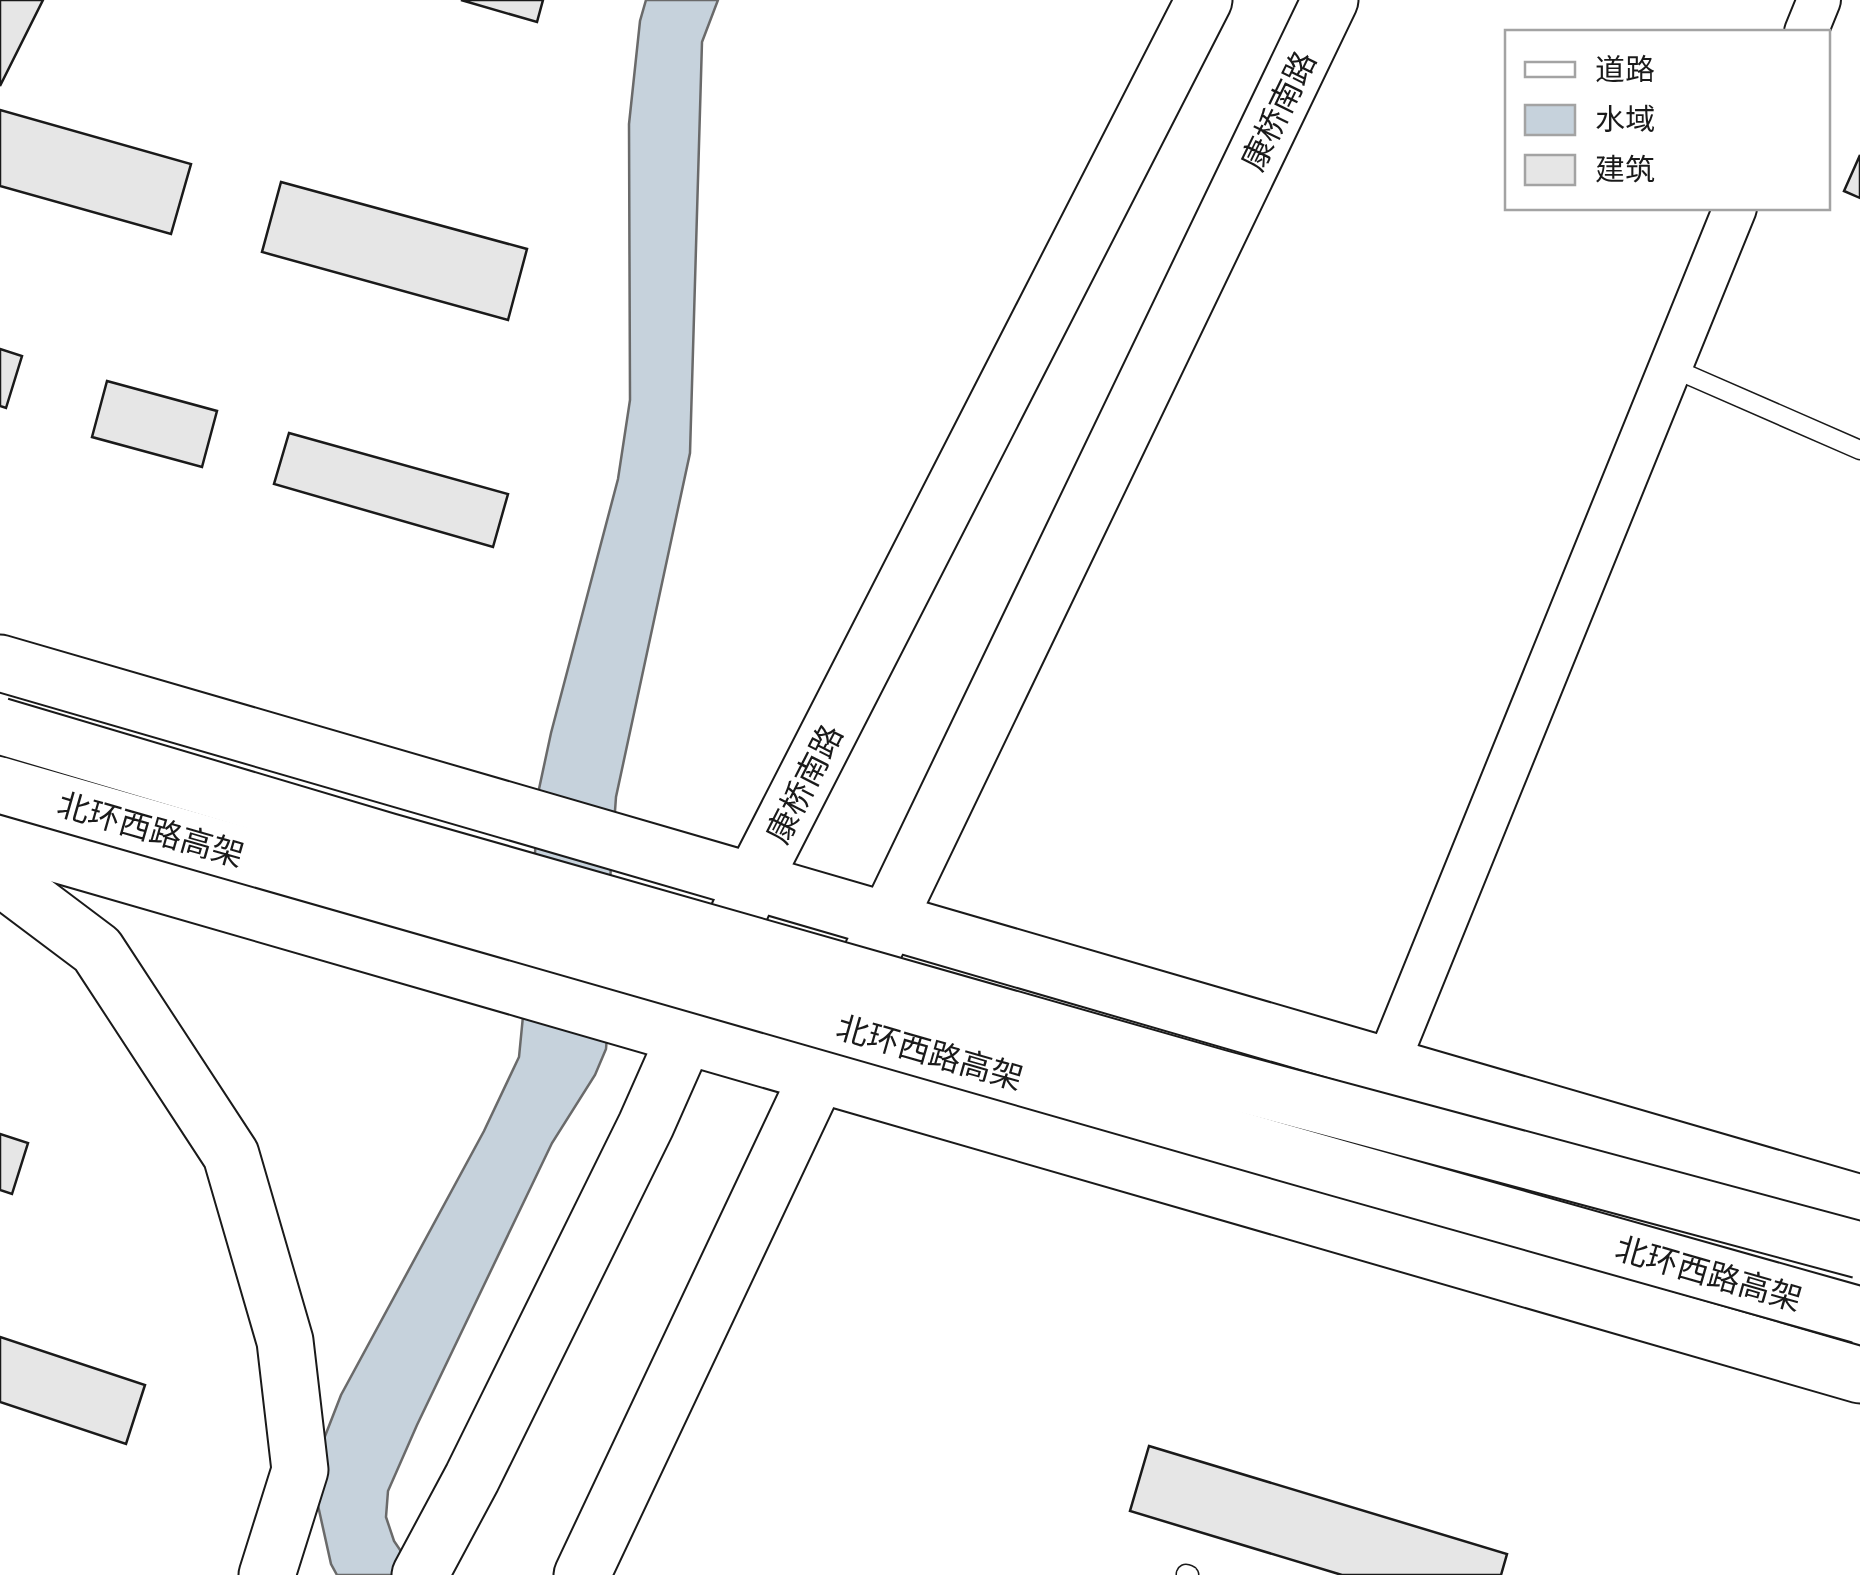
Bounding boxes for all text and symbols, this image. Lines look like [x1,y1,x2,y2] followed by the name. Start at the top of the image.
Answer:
[1505,30,1830,210] legend
[1232,44,1322,176] street label: 康桥南路
[1595,50,1655,86] text: 道路
[1595,100,1655,136] text: 水域
[1595,150,1655,186] text: 建筑
[757,717,849,849] street label: 康桥南路
[53,783,249,873] street label: 北环西路高架
[832,1006,1028,1096] street label: 北环西路高架
[1611,1227,1807,1317] street label: 北环西路高架

